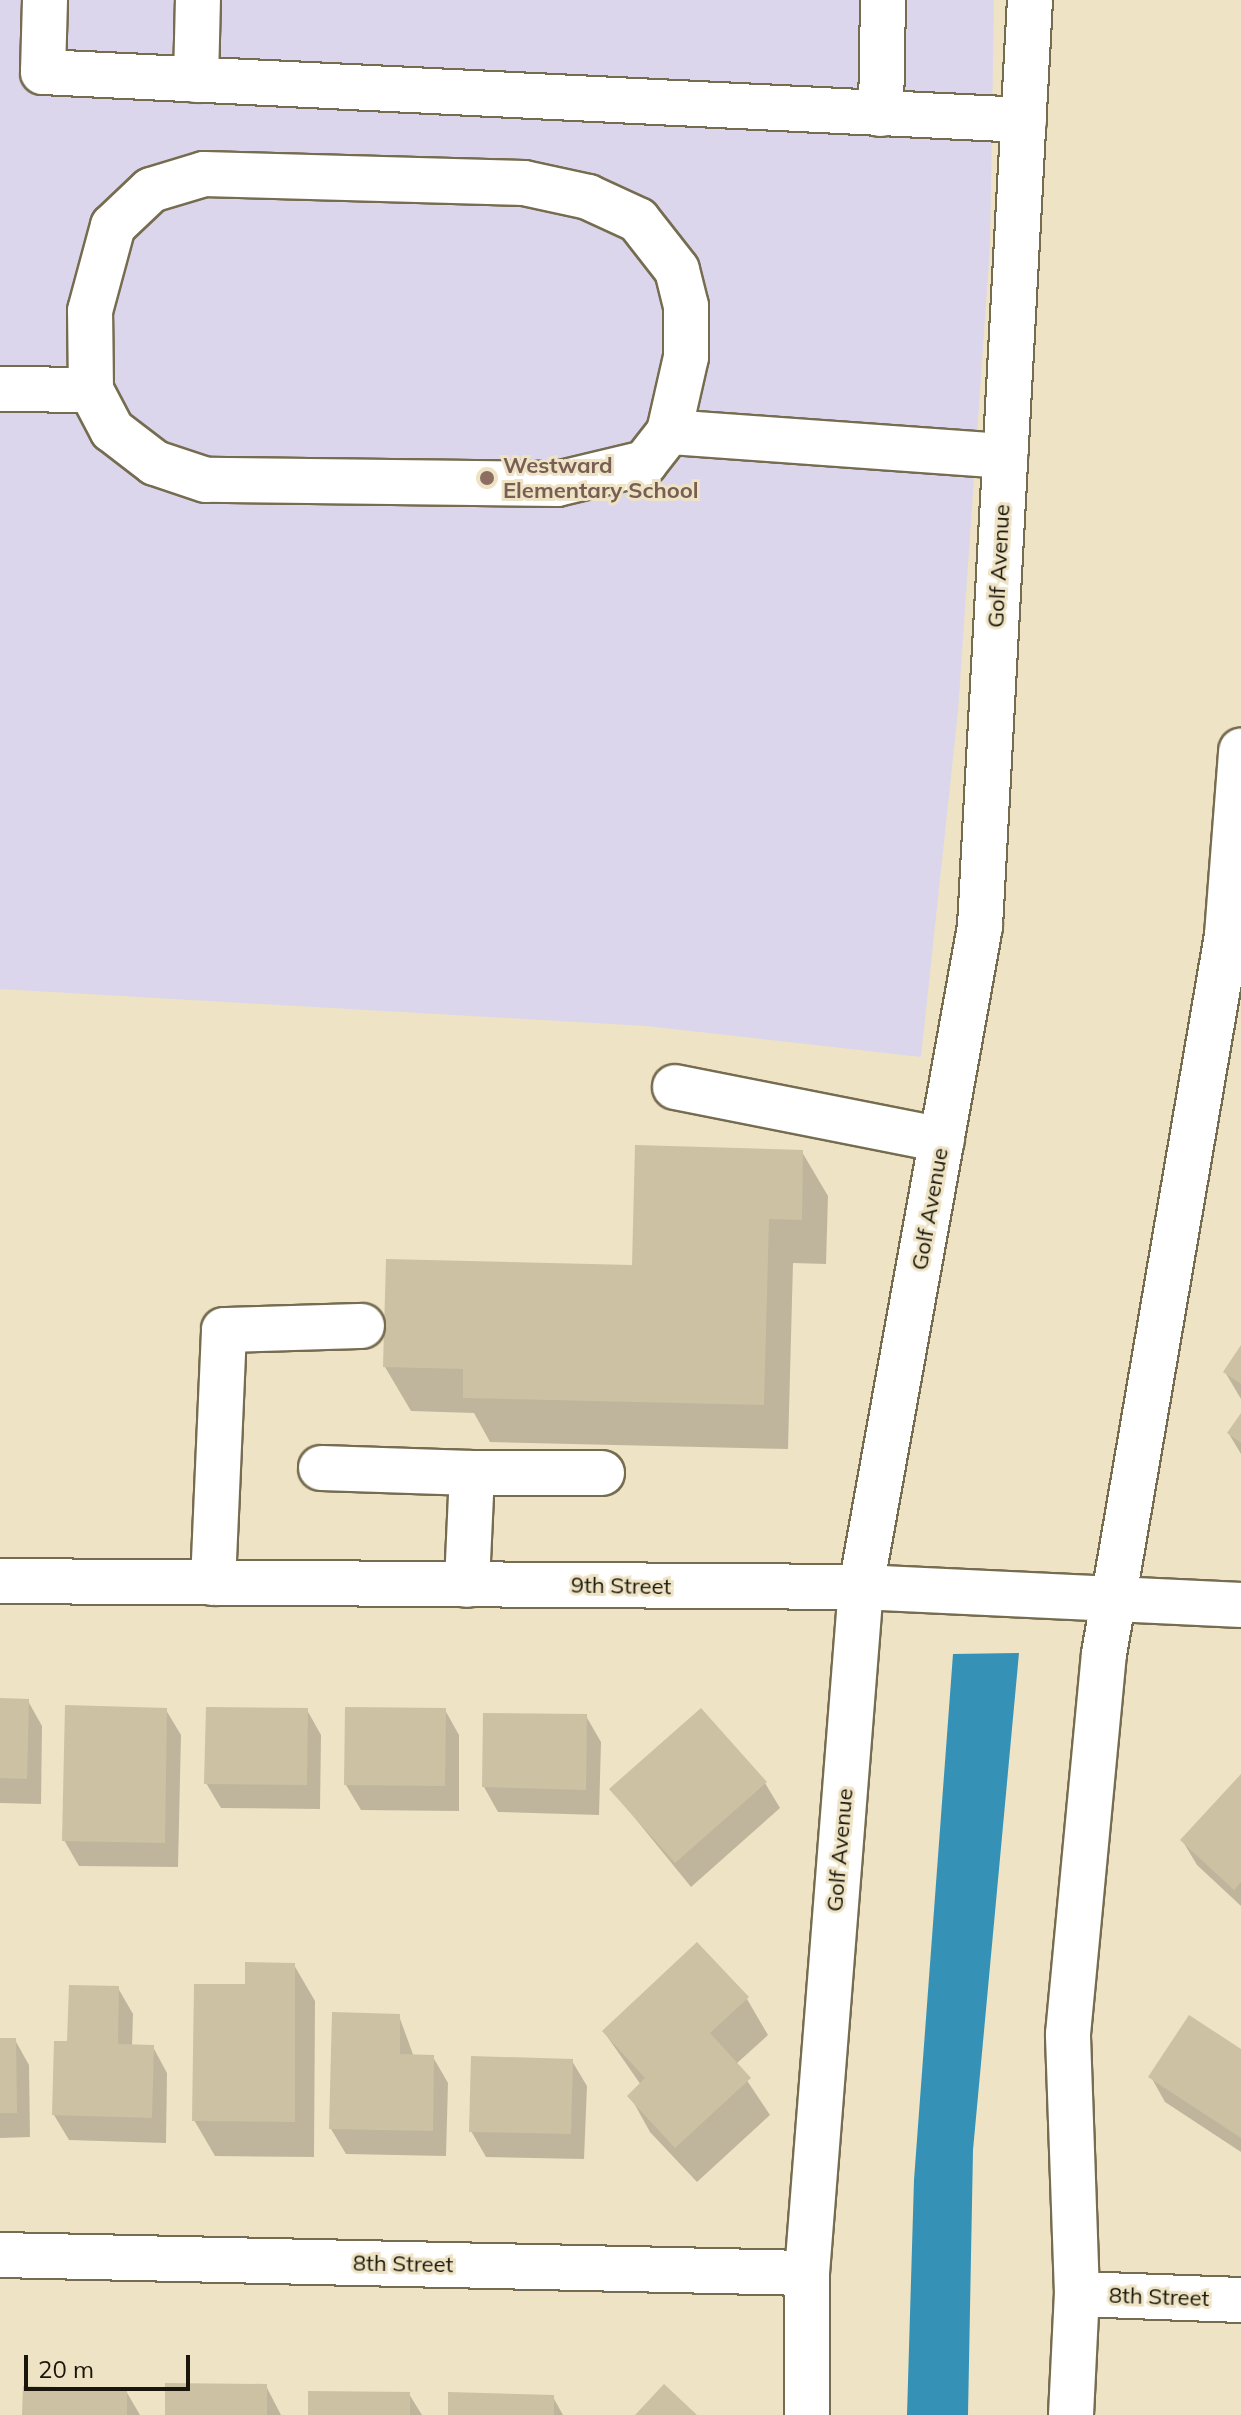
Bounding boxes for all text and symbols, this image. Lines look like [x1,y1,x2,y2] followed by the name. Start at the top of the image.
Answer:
[503,452,699,504] place label: Westward Elementary School
[478,469,496,487] marker: Westward Elementary School
[983,504,1015,628] street label: Golf Avenue
[906,1146,954,1272] street label: Golf Avenue
[571,1572,671,1600] street label: 9th Street
[821,1787,859,1913] street label: Golf Avenue
[353,2250,453,2278] street label: 8th Street
[1108,2282,1210,2312] street label: 8th Street
[28,2339,194,2389] scale bar
[38,2354,94,2384] text: 20 m

